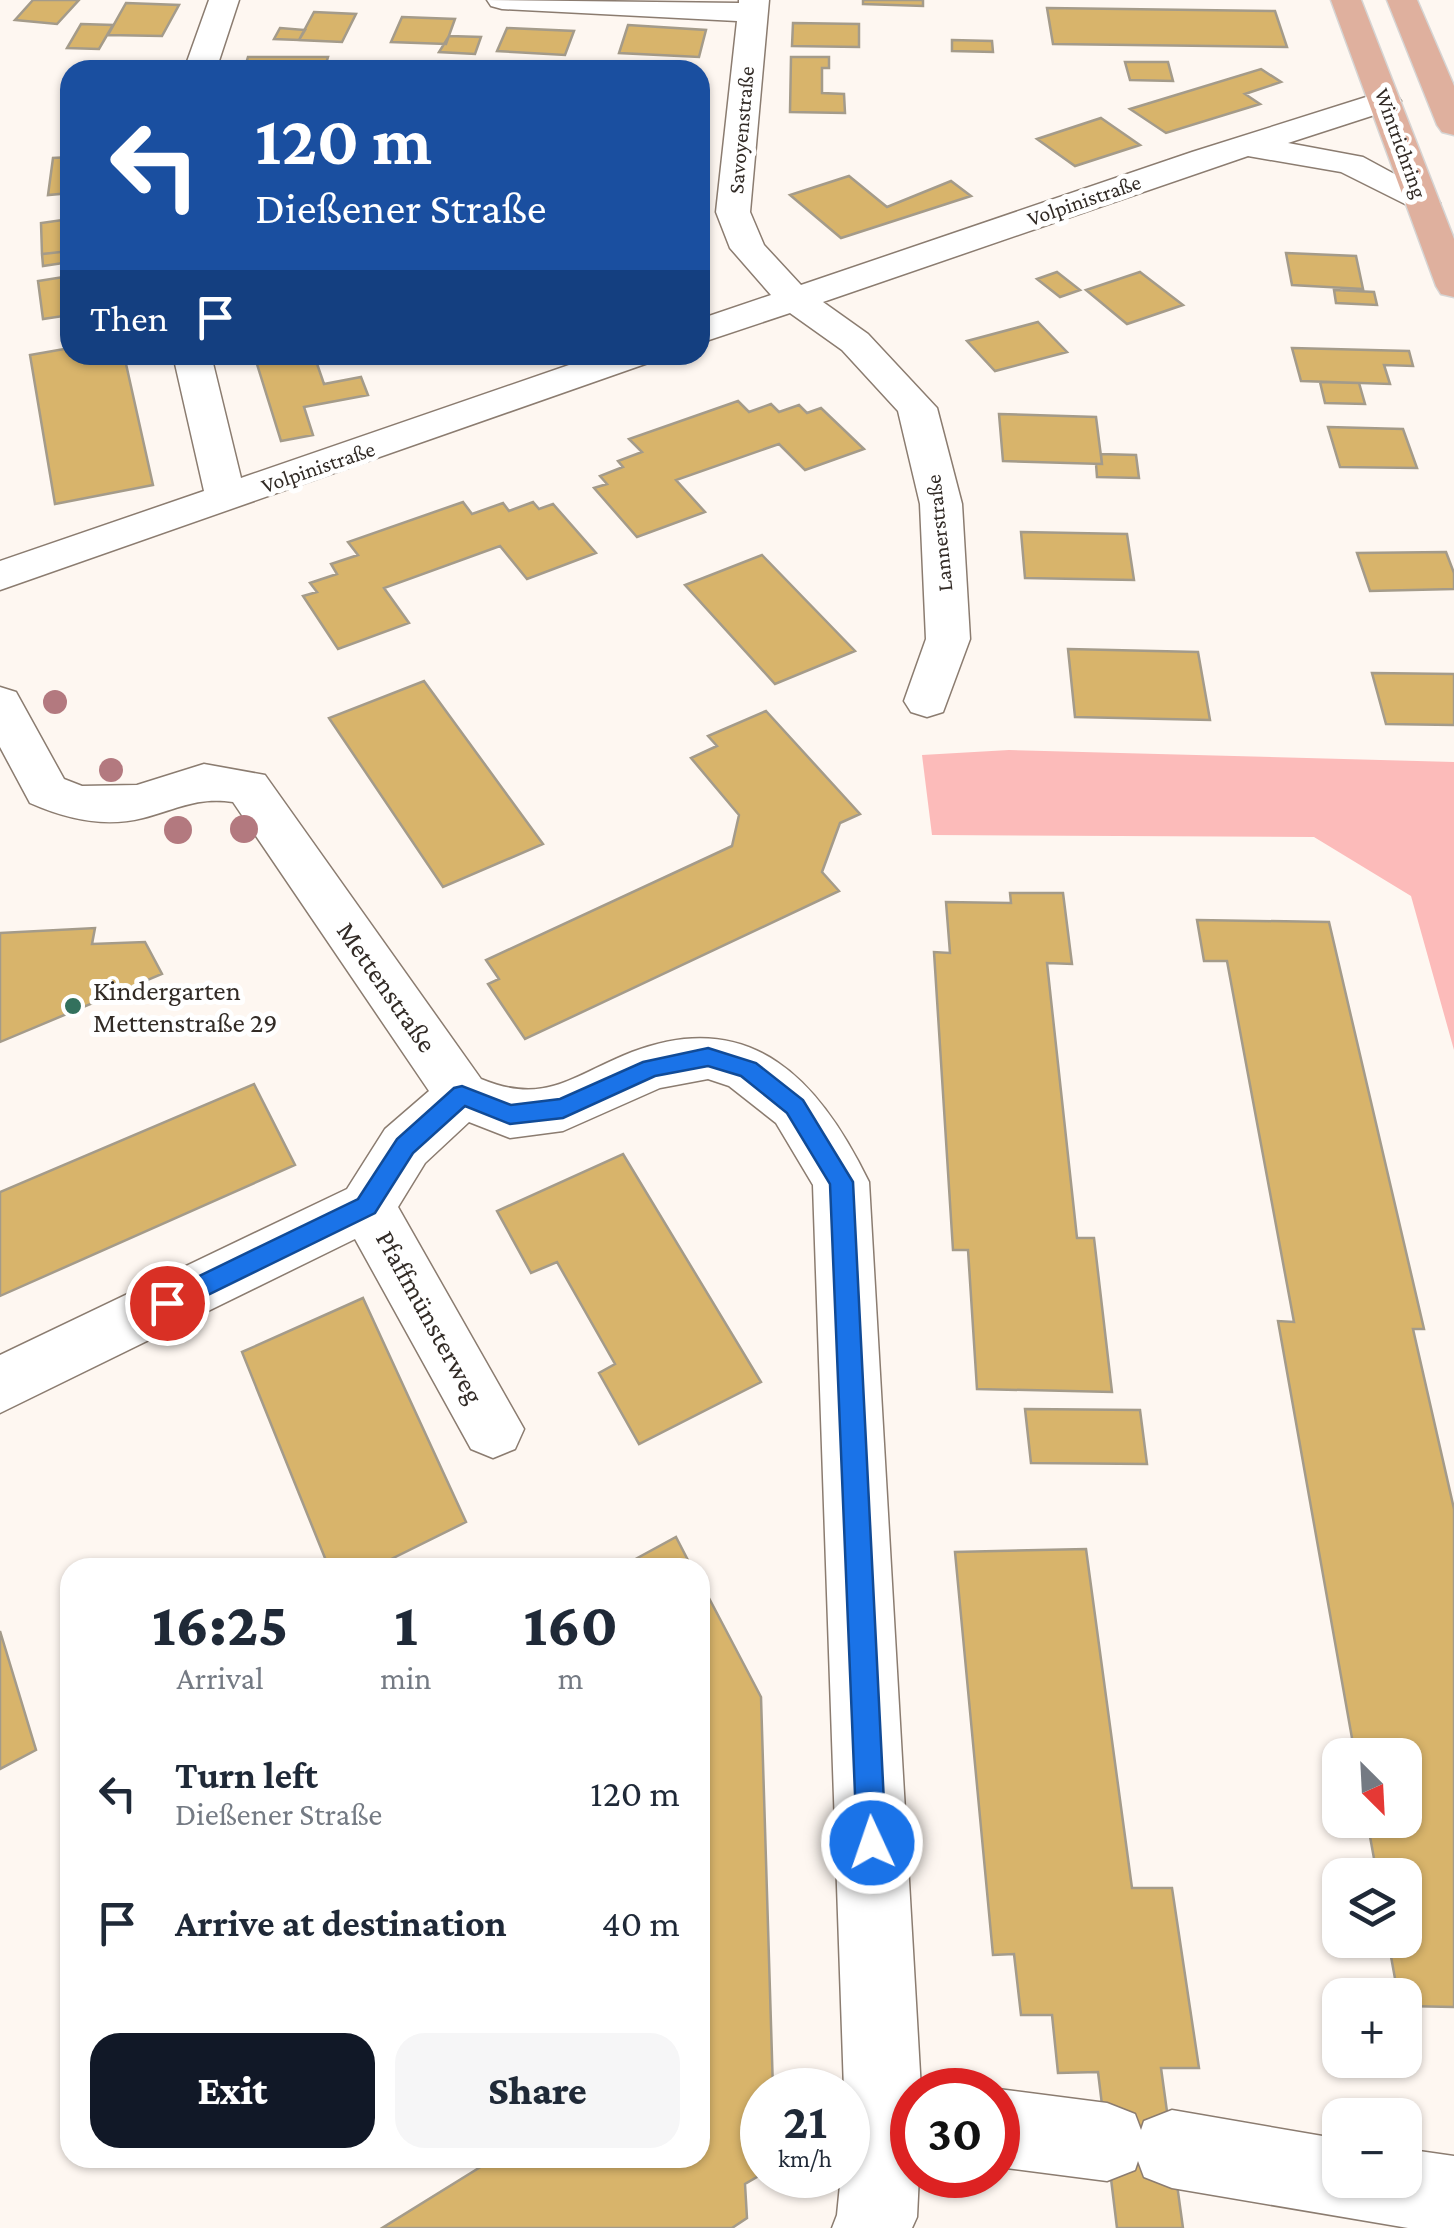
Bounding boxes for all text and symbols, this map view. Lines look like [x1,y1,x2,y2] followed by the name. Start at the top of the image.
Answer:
[723,65,759,195] street label: Savoyenstraße
[1370,85,1433,202] street label: Wintrichring
[90,100,220,230] icon: left
[255,101,432,179] text: 120 m
[1024,169,1144,231] street label: Volpinistraße
[255,183,546,233] text: Dießener Straße
[188,290,243,345] icon: arrive
[90,297,168,339] text: Then
[258,436,378,498] street label: Volpinistraße
[920,473,958,593] street label: Lannerstraße
[331,916,443,1058] street label: Mettenstraße
[93,975,278,1038] place label: Kindergarten Mettenstraße 29
[62,995,84,1017] marker: Kindergarten Mettenstraße 29
[370,1225,491,1409] street label: Pfaffmünsterweg
[125,1261,210,1346] pin
[140,1276,195,1331] icon: arrive
[152,1591,288,1658] text: 16:25
[394,1591,418,1658] text: 1
[523,1591,618,1658] text: 160
[177,1660,264,1696] text: Arrival
[380,1660,431,1696] text: min
[558,1660,584,1696] text: m
[1322,1738,1422,1838] north arrow
[1322,1738,1422,2198] map controls
[175,1754,318,1796] text: Turn left
[90,1766,145,1821] icon: left
[590,1772,680,1814] text: 120 m
[820,1791,924,1895] position arrow
[175,1796,382,1832] text: Dießener Straße
[1322,1858,1422,1958] button: layers
[90,1896,145,1951] icon: arrive
[175,1902,507,1944] text: Arrive at destination
[601,1902,680,1944] text: 40 m
[1322,1978,1422,2078] button: +
[90,2033,375,2148] button: Exit
[395,2033,680,2148] button: Share
[890,2068,1020,2198] speed limit sign: 30
[783,2093,827,2149] text: 21
[1322,2098,1422,2198] button: −
[778,2145,832,2172] text: km/h

